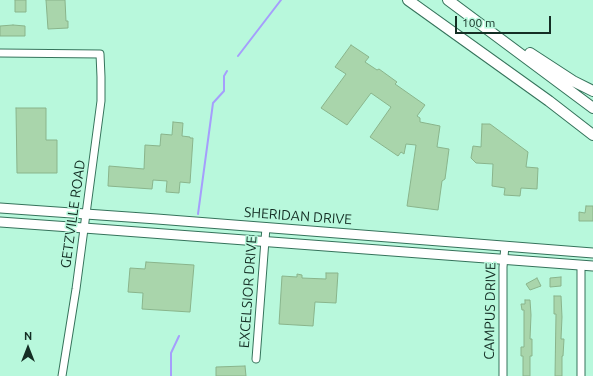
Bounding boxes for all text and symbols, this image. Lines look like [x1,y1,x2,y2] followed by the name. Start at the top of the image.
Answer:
[457,8,553,34] scale bar
[462,16,495,29] text: 100 m
[57,159,89,269] street label: GETZVILLE ROAD
[243,204,353,228] street label: SHERIDAN DRIVE
[236,235,260,349] street label: EXCELSIOR DRIVE
[481,262,499,360] street label: CAMPUS DRIVE
[8,328,48,368] north arrow
[24,330,32,342] text: N

